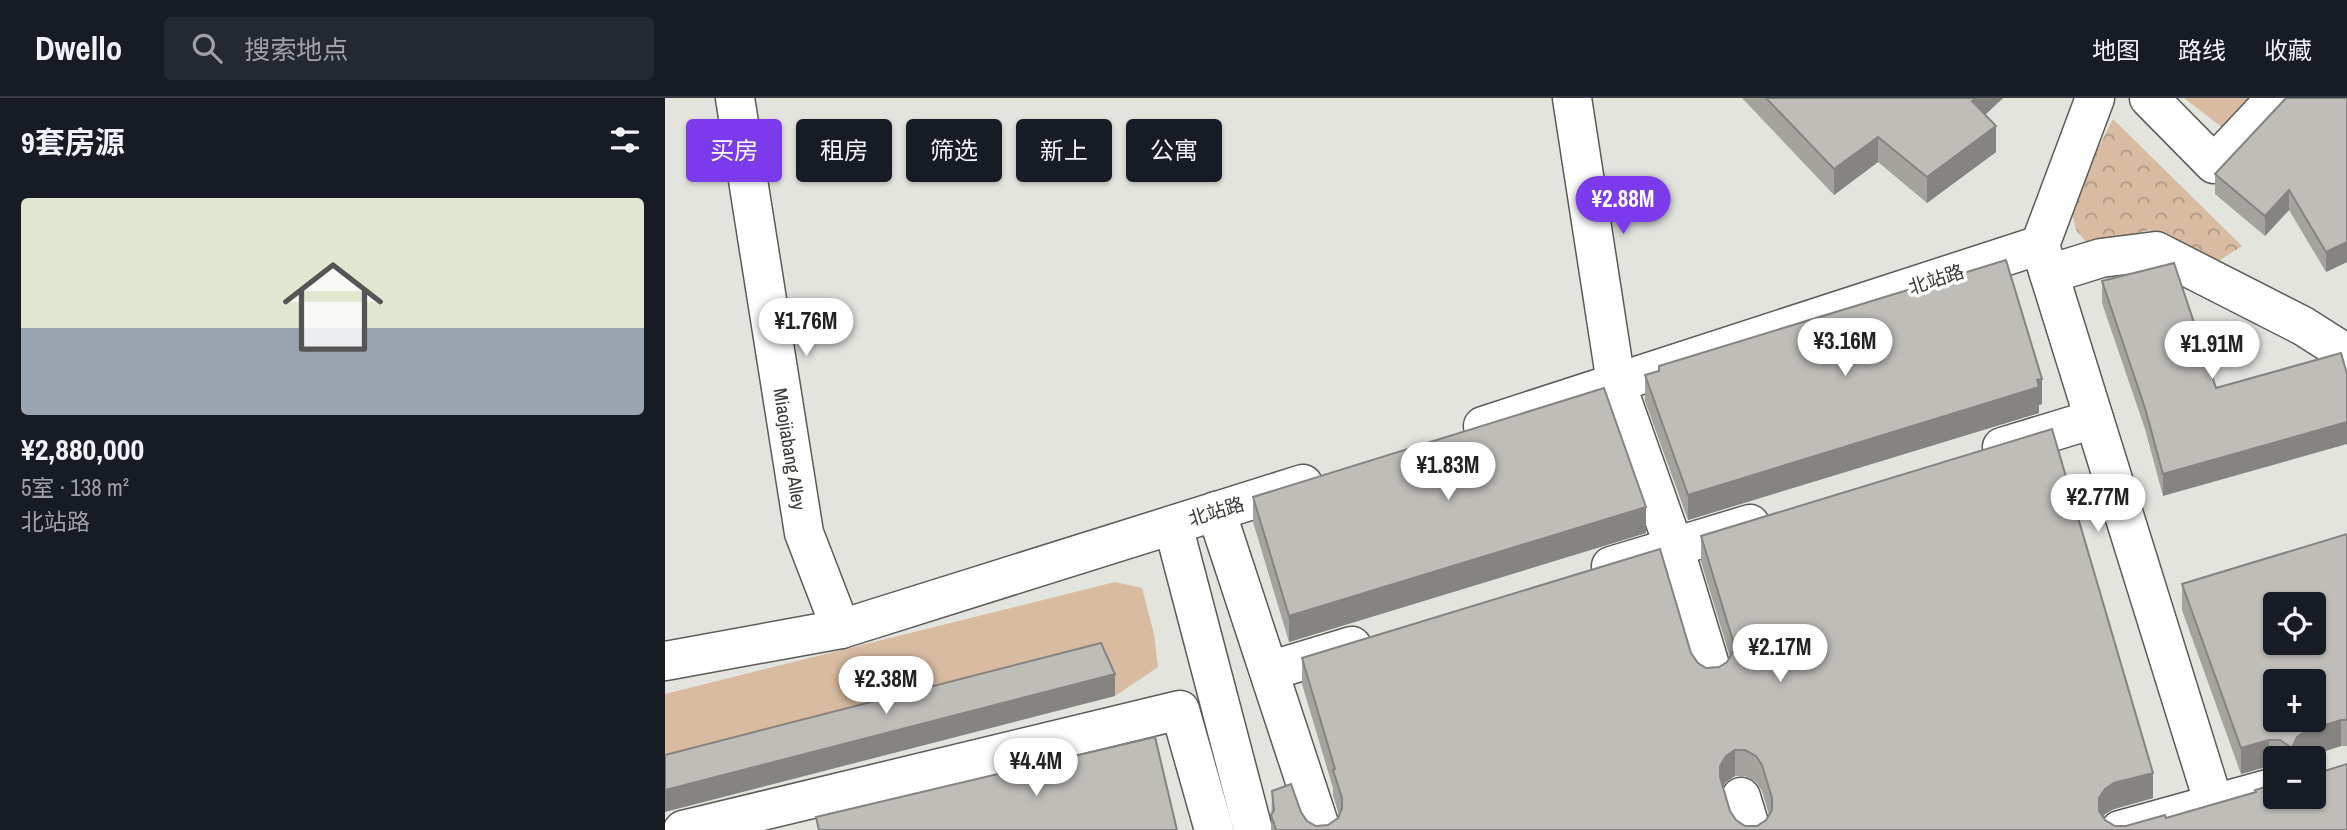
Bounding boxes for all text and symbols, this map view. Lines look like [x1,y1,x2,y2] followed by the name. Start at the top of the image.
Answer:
[164,17,654,80] search box
[35,26,122,70] text: Dwello
[188,29,226,67] icon: search
[244,32,348,67] text: 搜索地点
[2092,34,2140,66] text: 地图
[2178,34,2226,66] text: 路线
[2264,34,2312,66] text: 收藏
[686,119,782,182] chip: 买房
[796,119,892,182] chip: 租房
[906,119,1002,182] chip: 筛选
[1016,119,1112,182] chip: 新上
[1126,119,1222,182] chip: 公寓
[606,121,644,159] icon: filters
[21,122,125,162] text: 9套房源
[1566,176,1680,236] pin: ¥2.88M
[1592,183,1654,214] text: ¥2.88M
[270,244,396,370] icon: home
[1905,258,1967,300] street label: 北站路
[749,299,863,358] pin: ¥1.76M
[775,305,837,336] text: ¥1.76M
[1788,318,1902,378] pin: ¥3.16M
[2155,322,2269,381] pin: ¥1.91M
[1814,325,1876,356] text: ¥3.16M
[2181,328,2243,359] text: ¥1.91M
[768,386,812,512] street label: Miaojiabang Alley
[21,429,144,469] text: ¥2,880,000
[1391,442,1505,502] pin: ¥1.83M
[1417,449,1479,480] text: ¥1.83M
[21,472,129,503] text: 5室 · 138 m²
[2041,474,2155,534] pin: ¥2.77M
[2067,481,2129,512] text: ¥2.77M
[1185,490,1247,532] street label: 北站路
[21,506,90,537] text: 北站路
[2263,592,2326,809] map controls
[2263,592,2326,655] button: locate
[1723,624,1837,684] pin: ¥2.17M
[1749,631,1811,662] text: ¥2.17M
[829,656,943,716] pin: ¥2.38M
[855,663,917,694] text: ¥2.38M
[2263,669,2326,732] button: +
[987,738,1085,798] pin: ¥4.4M
[1010,745,1062,776] text: ¥4.4M
[2263,746,2326,809] button: −

